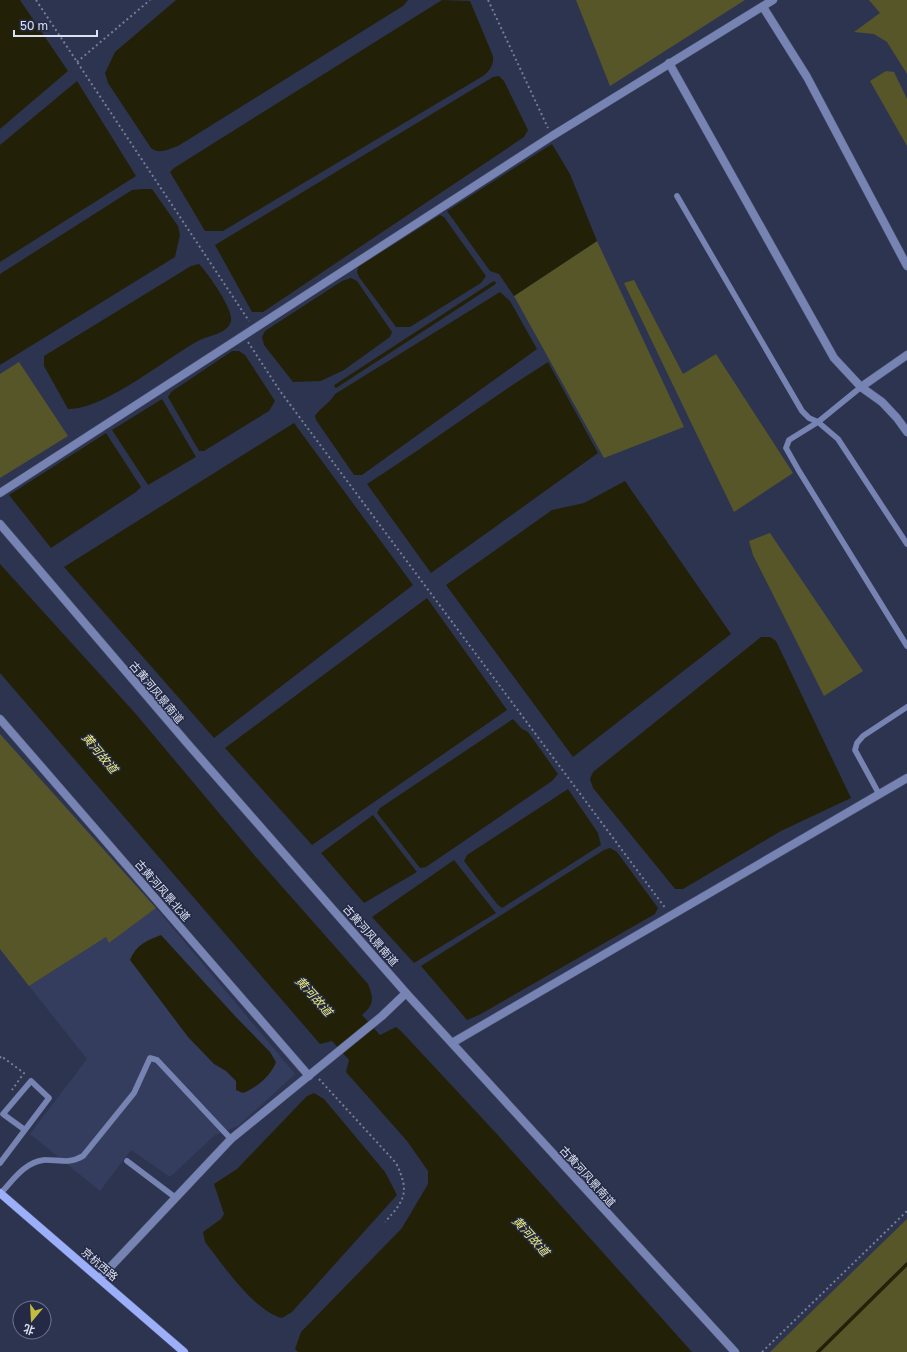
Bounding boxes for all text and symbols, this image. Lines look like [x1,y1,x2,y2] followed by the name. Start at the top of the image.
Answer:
[14,12,97,38] scale bar
[20,18,48,33] text: 50 m
[127,658,187,726] street label: 古黄河风景南道
[79,730,122,778] water label: 黄河故道
[133,857,193,923] street label: 古黄河风景北道
[341,902,401,968] street label: 古黄河风景南道
[292,973,337,1020] water label: 黄河故道
[557,1143,619,1209] street label: 古黄河风景南道
[509,1213,554,1260] water label: 黄河故道
[79,1245,121,1283] street label: 京杭西路
[12,1300,52,1340] north arrow
[22,1322,36,1338] text: 北

